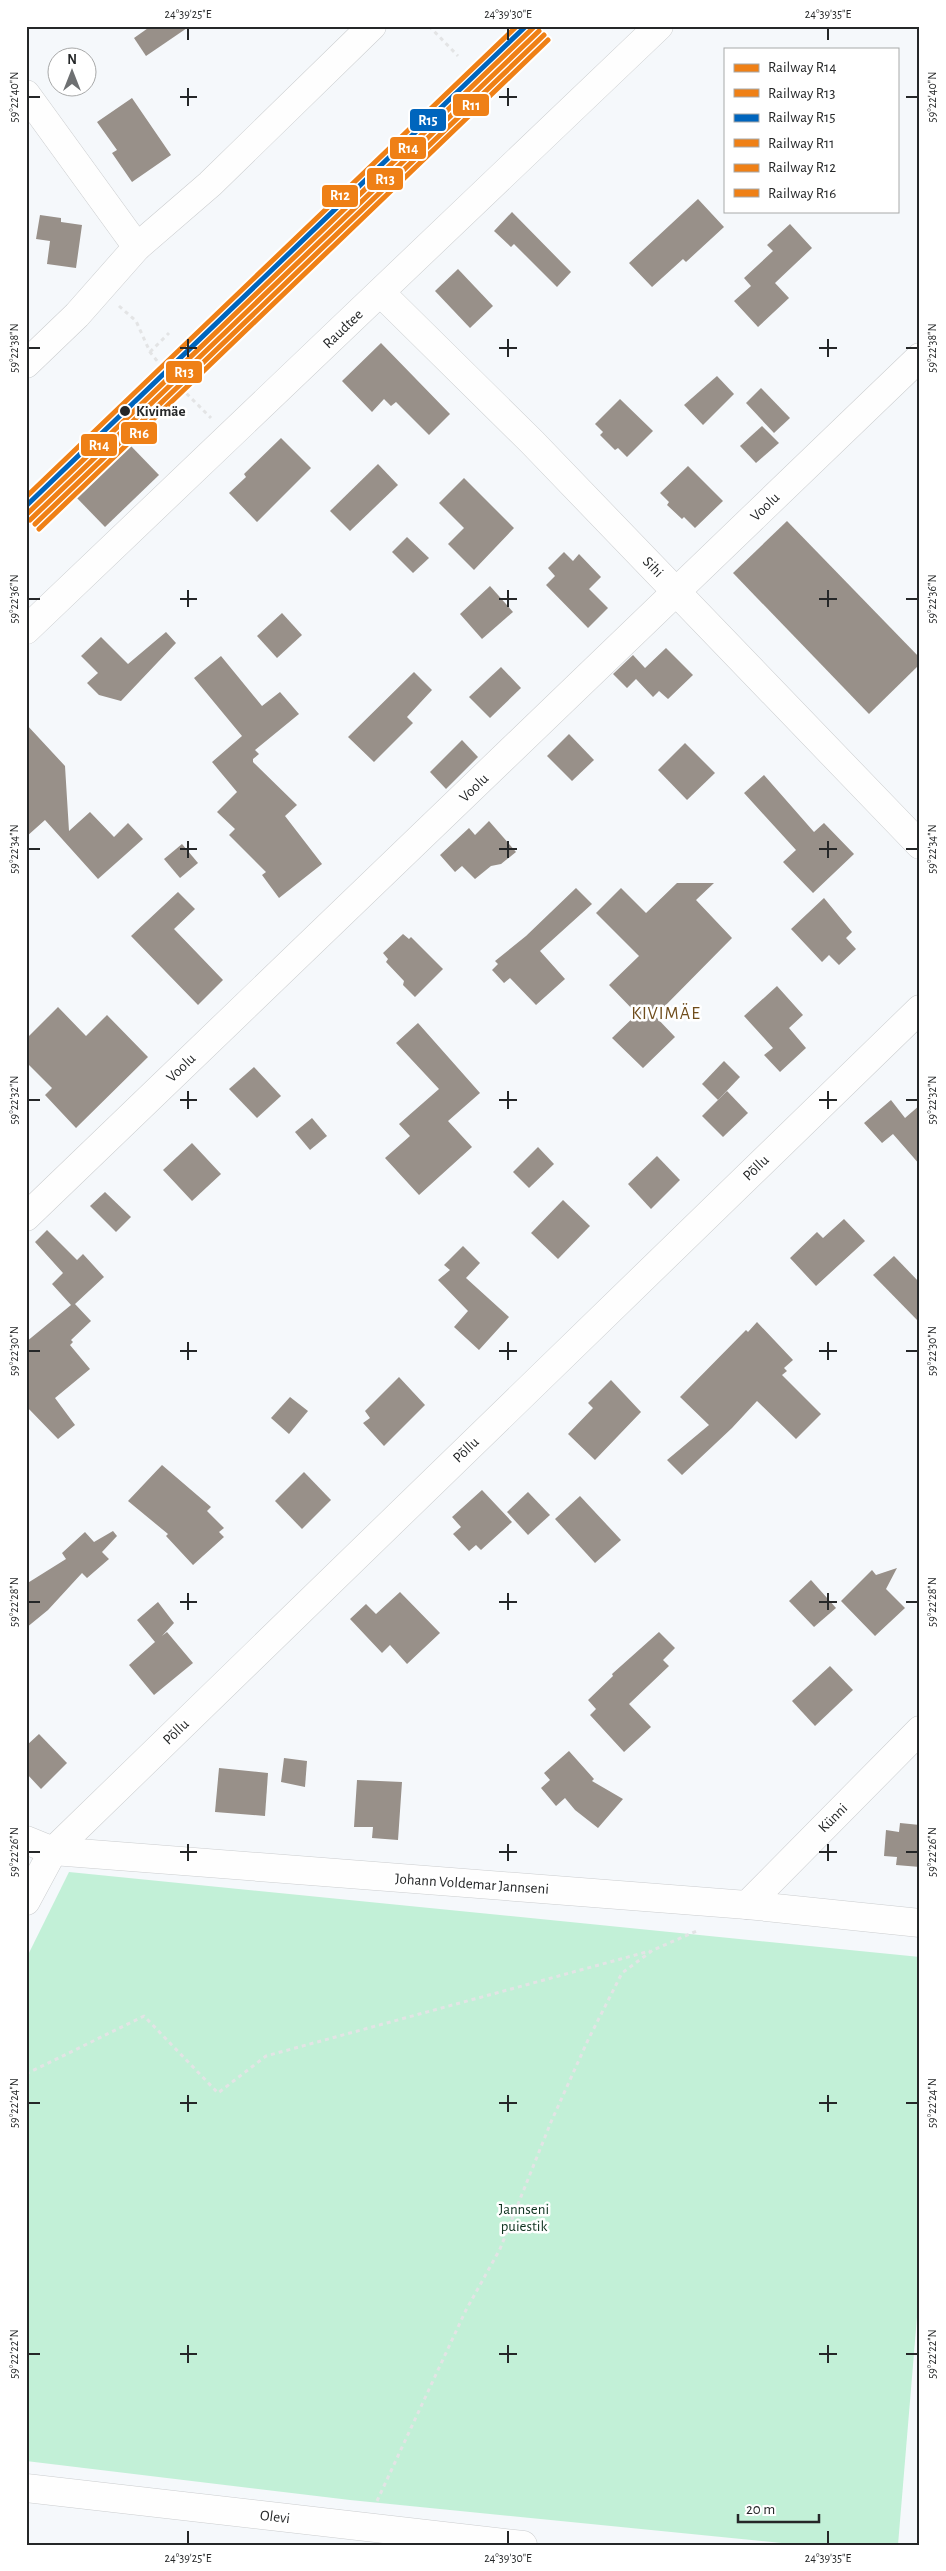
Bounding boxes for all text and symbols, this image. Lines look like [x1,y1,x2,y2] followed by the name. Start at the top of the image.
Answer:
[165,8,212,20] text: 24°39'25"E
[484,8,532,20] text: 24°39'30"E
[805,8,851,20] text: 24°39'35"E
[48,48,98,98] north arrow
[724,48,898,212] legend
[67,53,77,67] text: N
[768,60,836,75] text: Railway R14
[8,72,20,122] text: 59°22'40"N
[926,72,938,122] text: 59°22'40"N
[768,86,835,101] text: Railway R13
[452,93,490,117] line badge: R11
[462,99,480,113] text: R11
[409,108,447,132] line badge: R15
[768,110,836,125] text: Railway R15
[418,114,438,128] text: R15
[389,136,427,160] line badge: R14
[768,136,834,151] text: Railway R11
[398,142,418,156] text: R14
[768,160,836,175] text: Railway R12
[366,167,404,191] line badge: R13
[375,173,395,187] text: R13
[321,184,359,208] line badge: R12
[768,186,836,201] text: Railway R16
[330,189,350,203] text: R12
[320,307,366,351] street label: Raudtee
[8,323,20,373] text: 59°22'38"N
[926,323,938,373] text: 59°22'38"N
[165,360,203,384] line badge: R13
[174,366,194,380] text: R13
[118,404,132,418] marker: Kivimäe
[136,404,186,419] place label: Kivimäe
[120,421,158,445] line badge: R16
[129,427,149,441] text: R16
[80,433,118,457] line badge: R14
[89,439,109,453] text: R14
[748,490,783,524] street label: Voolu
[640,554,666,580] street label: Sihi
[8,574,20,624] text: 59°22'36"N
[926,574,938,624] text: 59°22'36"N
[457,771,492,805] street label: Voolu
[8,824,20,874] text: 59°22'34"N
[926,824,938,874] text: 59°22'34"N
[631,1003,701,1023] district label: KIVIMÄE
[164,1051,199,1085] street label: Voolu
[8,1075,20,1125] text: 59°22'32"N
[926,1075,938,1125] text: 59°22'32"N
[740,1152,772,1184] street label: Põllu
[8,1326,20,1376] text: 59°22'30"N
[926,1326,938,1376] text: 59°22'30"N
[450,1434,482,1466] street label: Põllu
[8,1577,20,1627] text: 59°22'28"N
[926,1577,938,1627] text: 59°22'28"N
[160,1716,192,1748] street label: Põllu
[816,1801,850,1835] street label: Künni
[8,1827,20,1877] text: 59°22'26"N
[926,1827,938,1877] text: 59°22'26"N
[395,1871,549,1897] street label: Johann Voldemar Jannseni
[8,2078,20,2128] text: 59°22'24"N
[926,2078,938,2128] text: 59°22'24"N
[499,2202,549,2234] park label: Jannseni puiestik
[8,2329,20,2379] text: 59°22'22"N
[926,2329,938,2379] text: 59°22'22"N
[738,2491,820,2523] scale bar
[746,2502,775,2517] text: 20 m
[259,2508,291,2526] street label: Olevi
[165,2552,212,2564] text: 24°39'25"E
[484,2552,532,2564] text: 24°39'30"E
[805,2552,851,2564] text: 24°39'35"E

